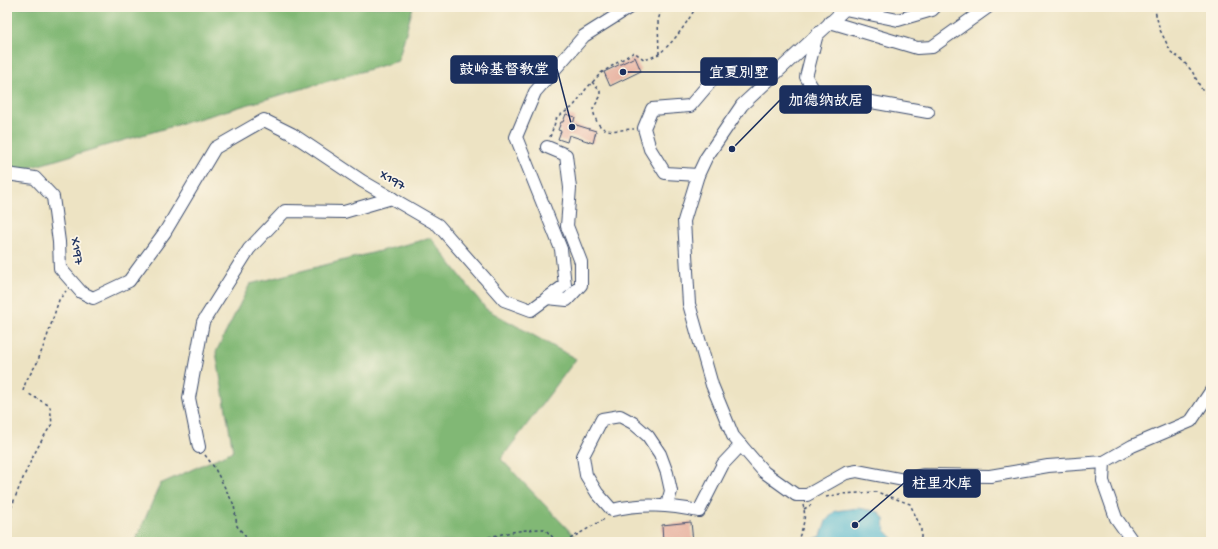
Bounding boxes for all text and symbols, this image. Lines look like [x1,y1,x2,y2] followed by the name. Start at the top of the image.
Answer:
[451,56,557,83] callout: 鼓岭基督教堂
[701,58,777,85] callout: 宜夏别墅
[459,62,549,80] text: 鼓岭基督教堂
[709,65,769,83] text: 宜夏别墅
[780,86,871,113] callout: 加德纳故居
[788,92,864,111] text: 加德纳故居
[375,166,409,196] street label: X197
[65,235,87,267] street label: X197
[904,470,980,497] callout: 柱里水库
[912,476,972,494] text: 柱里水库

